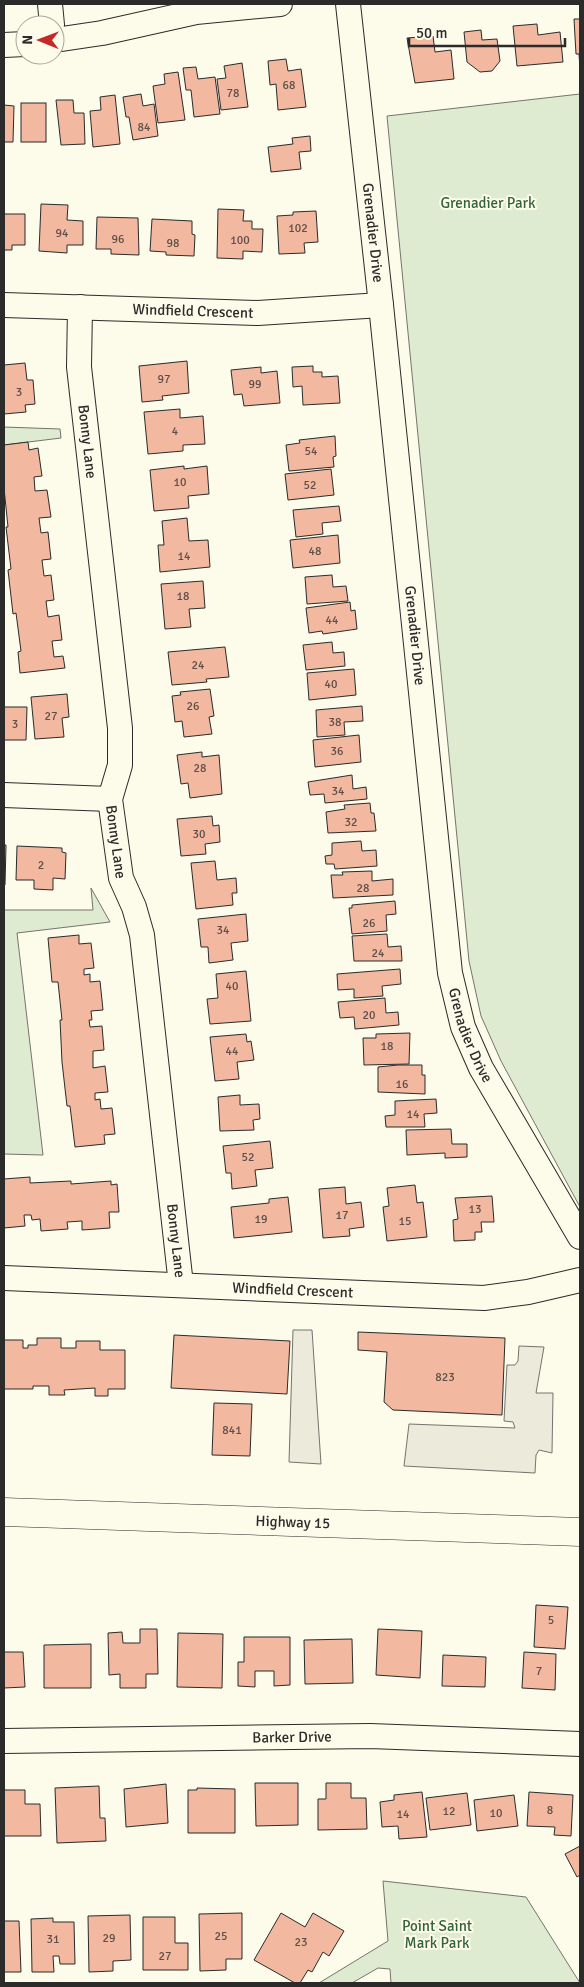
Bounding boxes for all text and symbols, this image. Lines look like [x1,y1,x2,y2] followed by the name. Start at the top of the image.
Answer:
[15,15,65,65] north arrow
[409,15,565,47] scale bar
[416,24,447,42] text: 50 m
[19,35,36,45] text: N
[283,78,295,93] house number: 68
[227,86,239,101] house number: 78
[138,120,151,135] house number: 84
[359,182,387,283] street label: Grenadier Drive
[440,194,536,212] park label: Grenadier Park
[288,221,308,236] house number: 102
[56,226,69,241] house number: 94
[112,232,124,247] house number: 96
[230,233,250,248] house number: 100
[167,236,179,251] house number: 98
[132,300,254,322] street label: Windfield Crescent
[158,372,170,387] house number: 97
[249,377,261,392] house number: 99
[16,385,22,400] house number: 3
[74,404,101,479] street label: Bonny Lane
[172,424,179,439] house number: 4
[305,444,318,459] house number: 54
[174,475,186,490] house number: 10
[304,478,316,493] house number: 52
[309,544,321,559] house number: 48
[178,549,191,564] house number: 14
[401,585,429,686] street label: Grenadier Drive
[177,589,189,604] house number: 18
[326,613,339,628] house number: 44
[192,658,205,673] house number: 24
[325,677,337,692] house number: 40
[187,699,199,714] house number: 26
[45,709,57,724] house number: 27
[329,715,341,730] house number: 38
[12,717,18,732] house number: 3
[331,744,343,759] house number: 36
[194,761,206,776] house number: 28
[332,784,345,799] house number: 34
[102,804,130,880] street label: Bonny Lane
[345,815,357,830] house number: 32
[193,827,205,842] house number: 30
[38,858,44,873] house number: 2
[357,881,369,896] house number: 28
[363,916,375,931] house number: 26
[217,923,230,938] house number: 34
[372,946,385,961] house number: 24
[226,979,238,994] house number: 40
[445,986,497,1086] street label: Grenadier Drive
[363,1008,375,1023] house number: 20
[381,1039,393,1054] house number: 18
[226,1044,239,1059] house number: 44
[396,1077,408,1092] house number: 16
[407,1107,420,1122] house number: 14
[242,1150,254,1165] house number: 52
[469,1202,481,1217] house number: 13
[163,1203,189,1279] street label: Bonny Lane
[336,1208,348,1223] house number: 17
[255,1212,267,1227] house number: 19
[399,1214,411,1229] house number: 15
[232,1279,354,1302] street label: Windfield Crescent
[435,1370,455,1385] house number: 823
[222,1423,242,1438] house number: 841
[255,1512,330,1532] street label: Highway 15
[548,1613,554,1628] house number: 5
[536,1664,542,1679] house number: 7
[252,1728,332,1747] street label: Barker Drive
[547,1803,553,1818] house number: 8
[443,1804,455,1819] house number: 12
[490,1806,502,1821] house number: 10
[397,1807,410,1822] house number: 14
[402,1917,472,1952] park label: Point Saint Mark Park
[215,1929,227,1944] house number: 25
[103,1931,115,1946] house number: 29
[47,1932,59,1947] house number: 31
[295,1935,307,1950] house number: 23
[159,1949,171,1964] house number: 27

